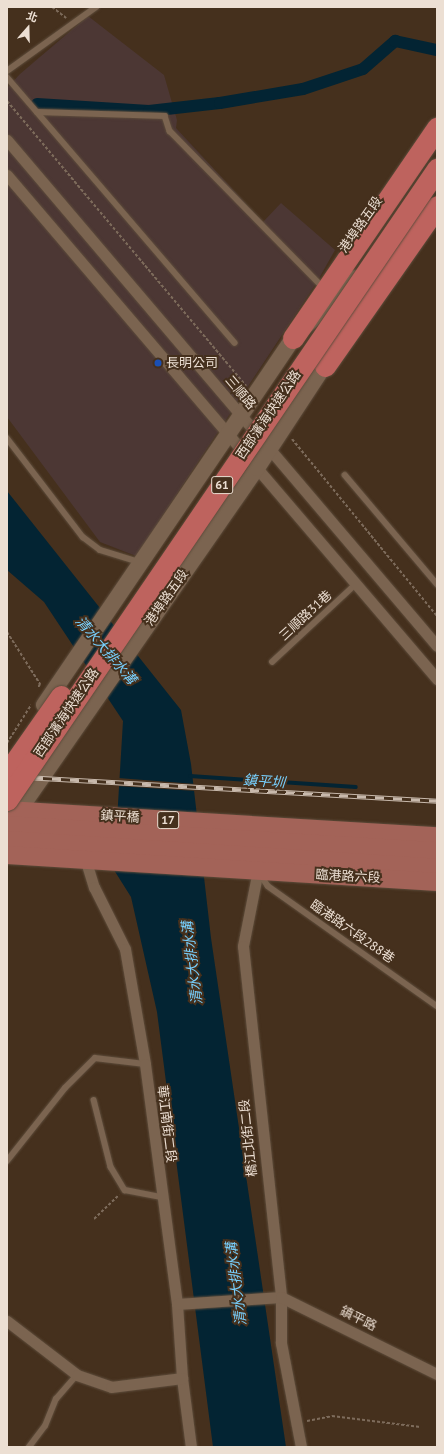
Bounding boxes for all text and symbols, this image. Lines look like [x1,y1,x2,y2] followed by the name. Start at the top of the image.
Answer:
[8,8,48,48] north arrow
[25,8,40,25] text: 北
[336,194,386,256] street label: 港埠路五段
[166,355,218,371] place label: 長明公司
[153,358,163,368] marker: 長明公司
[233,368,305,462] street label: 西部濱海快速公路
[221,373,259,413] street label: 三順路
[211,475,233,495] road number: 61
[142,567,192,629] street label: 港埠路五段
[276,588,336,644] street label: 三順路31巷
[72,613,140,687] water label: 清水大排水溝
[31,666,103,760] street label: 西部濱海快速公路
[242,771,286,791] water label: 鎮平圳
[100,808,140,826] street label: 鎮平橋
[157,810,179,830] road number: 17
[315,868,381,886] street label: 臨港路六段
[307,897,397,967] street label: 臨港路六段288巷
[179,920,205,1006] water label: 清水大排水溝
[154,1084,178,1164] street label: 華江南街二段
[237,1098,261,1178] street label: 橋江北街二段
[223,1241,249,1327] water label: 清水大排水溝
[337,1303,379,1335] street label: 鎮平路

